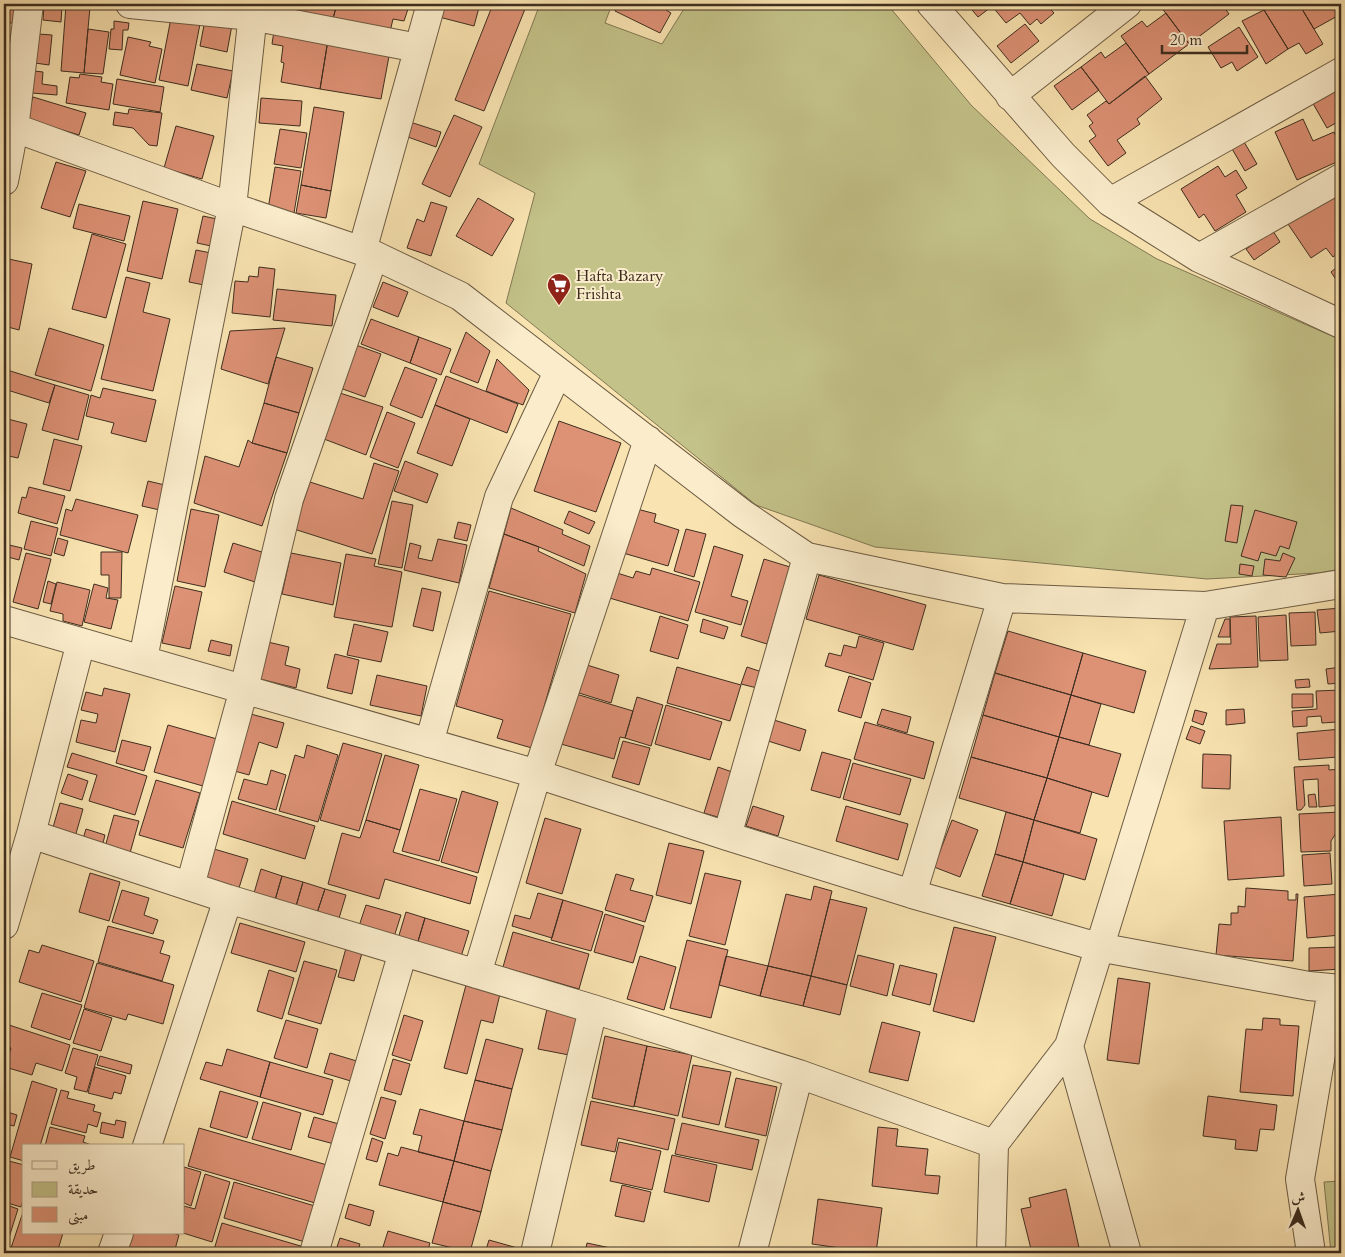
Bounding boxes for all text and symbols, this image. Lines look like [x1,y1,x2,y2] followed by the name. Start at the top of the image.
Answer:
[1162,22,1248,54] scale bar
[1170,30,1202,50] text: 20 m
[576,265,664,305] place label: Hafta Bazary Frishta
[546,272,572,306] supermarket icon: Hafta Bazary Frishta
[22,1144,185,1234] legend
[68,1155,95,1175] text: طريق
[68,1179,98,1199] text: حديقة
[1272,1184,1322,1234] north arrow
[1291,1188,1306,1207] text: ش
[68,1205,88,1226] text: مبنى

